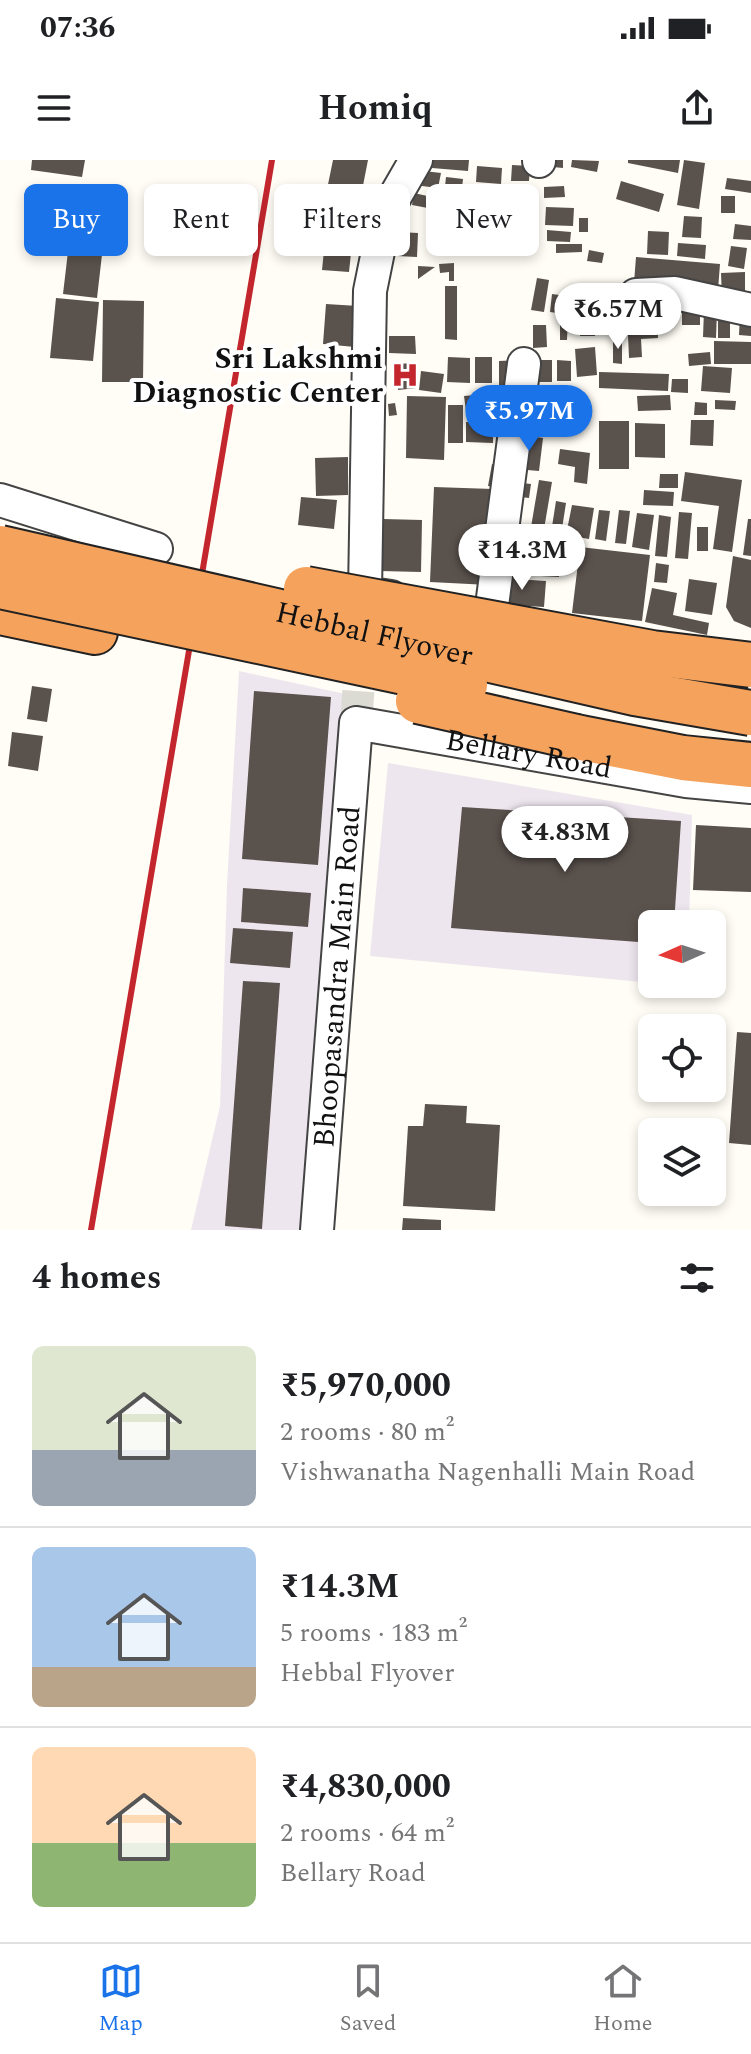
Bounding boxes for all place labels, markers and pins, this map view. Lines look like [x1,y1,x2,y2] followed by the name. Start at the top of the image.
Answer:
[553,283,683,351] pin: ₹6.57M
[132,336,383,416] place label: Sri Lakshmi Diagnostic Center
[390,360,420,390] hospital icon: Sri Lakshmi Diagnostic Center
[464,385,594,453] pin: ₹5.97M
[457,524,587,592] pin: ₹14.3M
[500,806,630,874] pin: ₹4.83M

